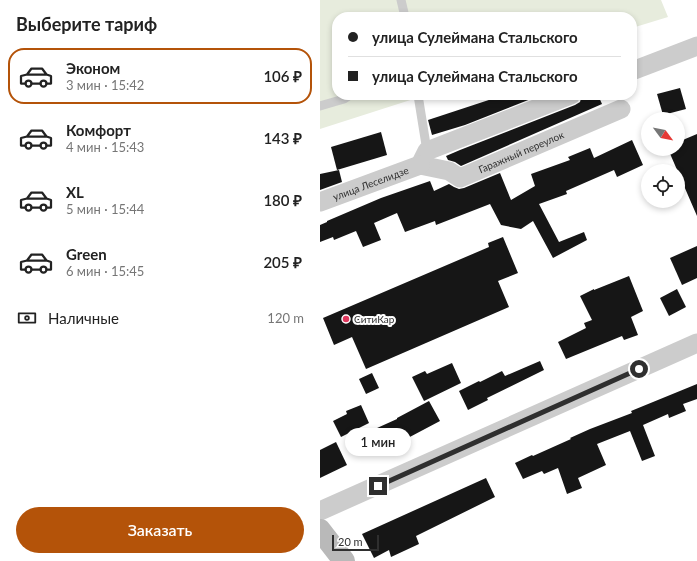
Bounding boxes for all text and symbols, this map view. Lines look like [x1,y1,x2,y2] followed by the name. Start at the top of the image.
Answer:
[16,13,157,35] text: Выберите тариф
[372,28,578,46] text: улица Сулеймана Стальского
[18,58,54,94] icon: car
[66,59,120,77] text: Эконом
[263,67,302,85] text: 106 ₽
[372,67,578,85] text: улица Сулеймана Стальского
[66,77,144,93] text: 3 мин · 15:42
[641,112,685,156] north arrow
[641,112,685,208] map controls
[18,120,54,156] icon: car
[66,121,131,139] text: Комфорт
[476,128,566,175] street label: Гаражный переулок
[263,129,302,147] text: 143 ₽
[66,139,144,155] text: 4 мин · 15:43
[331,164,410,203] street label: улица Леселидзе
[641,164,685,208] button: locate
[18,182,54,218] icon: car
[66,183,84,201] text: XL
[263,191,302,209] text: 180 ₽
[66,201,144,217] text: 5 мин · 15:44
[18,244,54,280] icon: car
[66,245,107,263] text: Green
[263,253,302,271] text: 205 ₽
[66,263,144,279] text: 6 мин · 15:45
[16,307,38,329] icon: cash
[48,309,119,327] text: Наличные
[267,310,304,326] text: 120 m
[354,313,395,325] place label: СитиКар
[341,314,351,324] marker: СитиКар
[630,360,648,378] route start
[345,428,411,456] callout: 1 мин
[361,434,395,450] text: 1 мин
[369,477,387,495] route end
[16,507,304,553] button: Заказать
[332,533,379,552] scale bar
[338,535,363,548] text: 20 m

